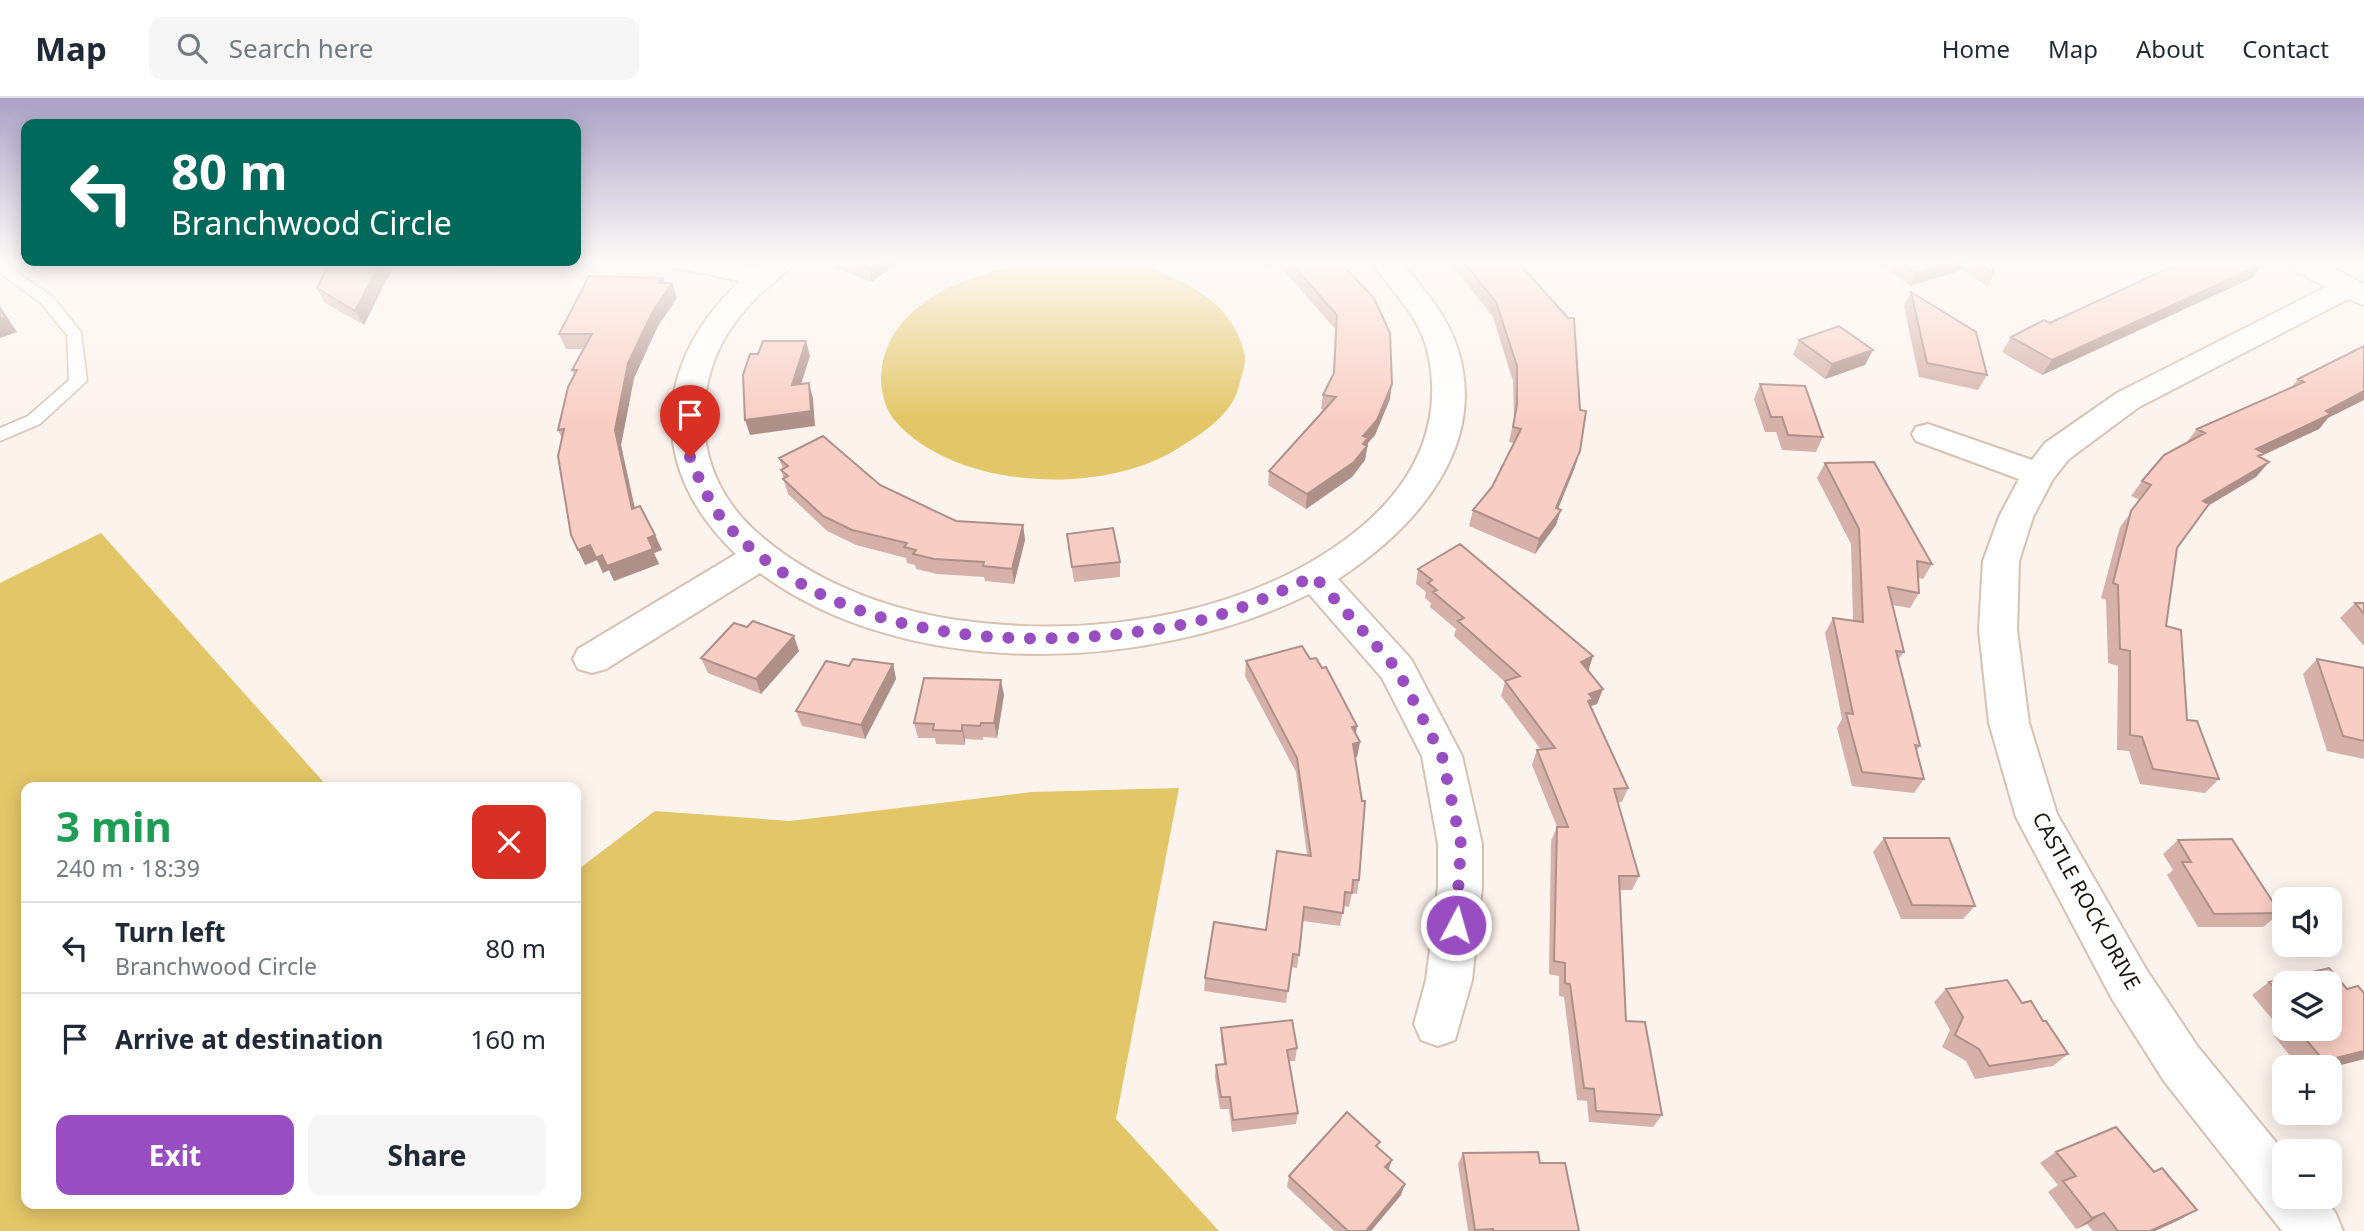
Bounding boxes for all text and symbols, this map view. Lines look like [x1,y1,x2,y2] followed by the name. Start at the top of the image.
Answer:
[149,17,639,80] search box
[35,26,107,71] text: Map
[173,29,211,67] icon: search
[229,30,373,66] text: Search here
[1942,32,2010,65] text: Home
[2048,32,2098,65] text: Map
[2136,32,2204,65] text: About
[2242,32,2329,65] text: Contact
[171,138,288,204] text: 80 m
[56,147,147,238] icon: left
[171,201,452,244] text: Branchwood Circle
[660,385,720,457] pin
[671,396,709,434] icon: arrive
[56,797,172,854] text: 3 min
[472,805,546,879] button: close
[2026,807,2147,994] street label: CASTLE ROCK DRIVE
[56,852,200,884] text: 240 m · 18:39
[2272,887,2342,1209] map controls
[2272,887,2342,957] button: sound
[1419,888,1493,962] position arrow
[115,914,226,950] text: Turn left
[56,929,94,967] icon: left
[485,930,546,966] text: 80 m
[115,950,317,982] text: Branchwood Circle
[2272,971,2342,1041] button: layers
[56,1020,94,1058] icon: arrive
[115,1021,384,1057] text: Arrive at destination
[470,1021,546,1057] text: 160 m
[2272,1055,2342,1125] button: +
[56,1115,294,1195] button: Exit
[308,1115,546,1195] button: Share
[2272,1139,2342,1209] button: −

